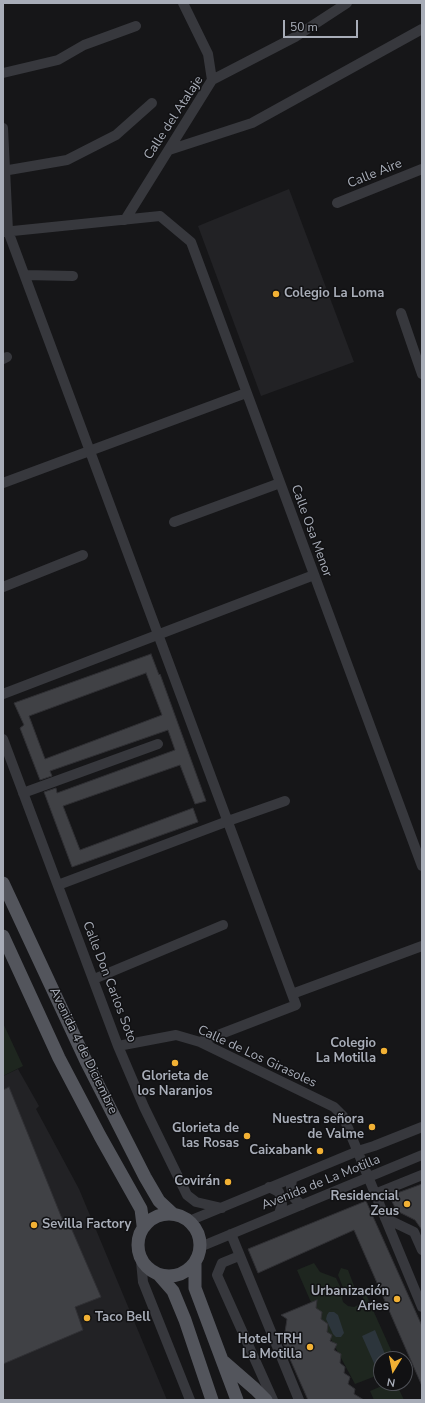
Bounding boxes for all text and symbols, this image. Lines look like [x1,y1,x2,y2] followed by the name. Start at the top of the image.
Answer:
[285,12,360,38] scale bar
[290,19,318,35] text: 50 m
[141,73,207,163] street label: Calle del Atalaje
[346,156,404,192] street label: Calle Aire
[284,286,384,302] place label: Colegio La Loma
[271,289,281,299] marker: Colegio La Loma
[287,483,335,579] street label: Calle Osa Menor
[79,919,139,1045] street label: Calle Don Carlos Soto
[46,985,120,1117] street label: Avenida 4 de Diciembre
[195,1023,319,1091] street label: Calle de Los Girasoles
[316,1036,376,1067] place label: Colegio La Motilla
[379,1046,389,1056] marker: Colegio La Motilla
[170,1058,180,1068] marker: Glorieta de los Naranjos
[137,1069,213,1100] place label: Glorieta de los Naranjos
[272,1112,364,1143] place label: Nuestra señora de Valme
[172,1121,239,1152] place label: Glorieta de las Rosas
[367,1122,377,1132] marker: Nuestra señora de Valme
[242,1131,252,1141] marker: Glorieta de las Rosas
[249,1143,312,1159] place label: Caixabank
[315,1146,325,1156] marker: Caixabank
[259,1152,383,1214] street label: Avenida de La Motilla
[174,1174,220,1190] place label: Covirán
[223,1177,233,1187] marker: Covirán
[330,1189,399,1220] place label: Residencial Zeus
[402,1199,412,1209] marker: Residencial Zeus
[42,1217,131,1233] place label: Sevilla Factory
[29,1220,39,1230] marker: Sevilla Factory
[311,1284,389,1315] place label: Urbanización Aries
[392,1294,402,1304] marker: Urbanización Aries
[95,1310,150,1326] place label: Taco Bell
[82,1313,92,1323] marker: Taco Bell
[238,1332,302,1363] place label: Hotel TRH La Motilla
[305,1342,315,1352] marker: Hotel TRH La Motilla
[373,1351,413,1391] north arrow
[386,1374,396,1390] text: N

